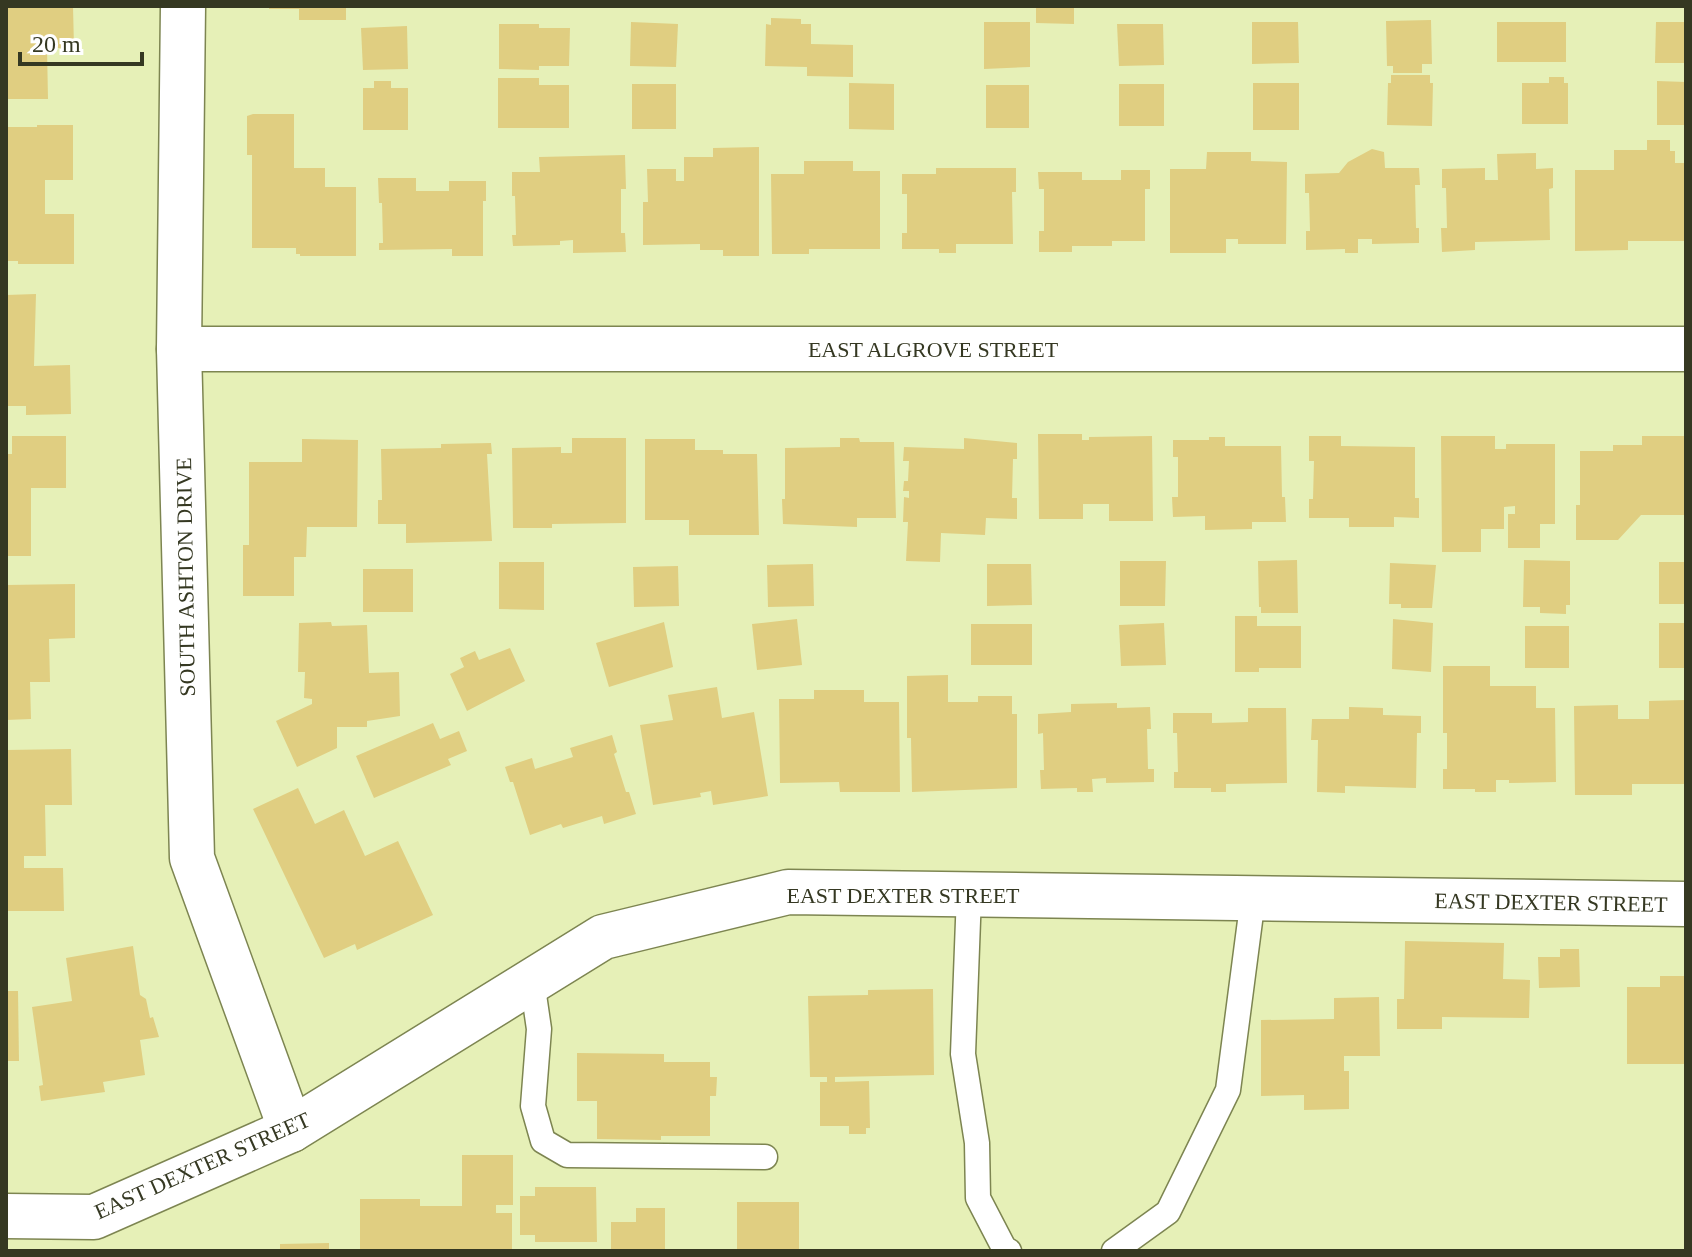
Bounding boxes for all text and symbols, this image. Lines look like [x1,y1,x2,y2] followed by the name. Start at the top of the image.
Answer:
[20,16,142,66] scale bar
[32,31,81,57] text: 20 m
[808,337,1059,362] street label: EAST ALGROVE STREET
[171,457,200,697] street label: SOUTH ASHTON DRIVE
[786,883,1020,908] street label: EAST DEXTER STREET
[1434,888,1668,917] street label: EAST DEXTER STREET
[91,1106,314,1224] street label: EAST DEXTER STREET

